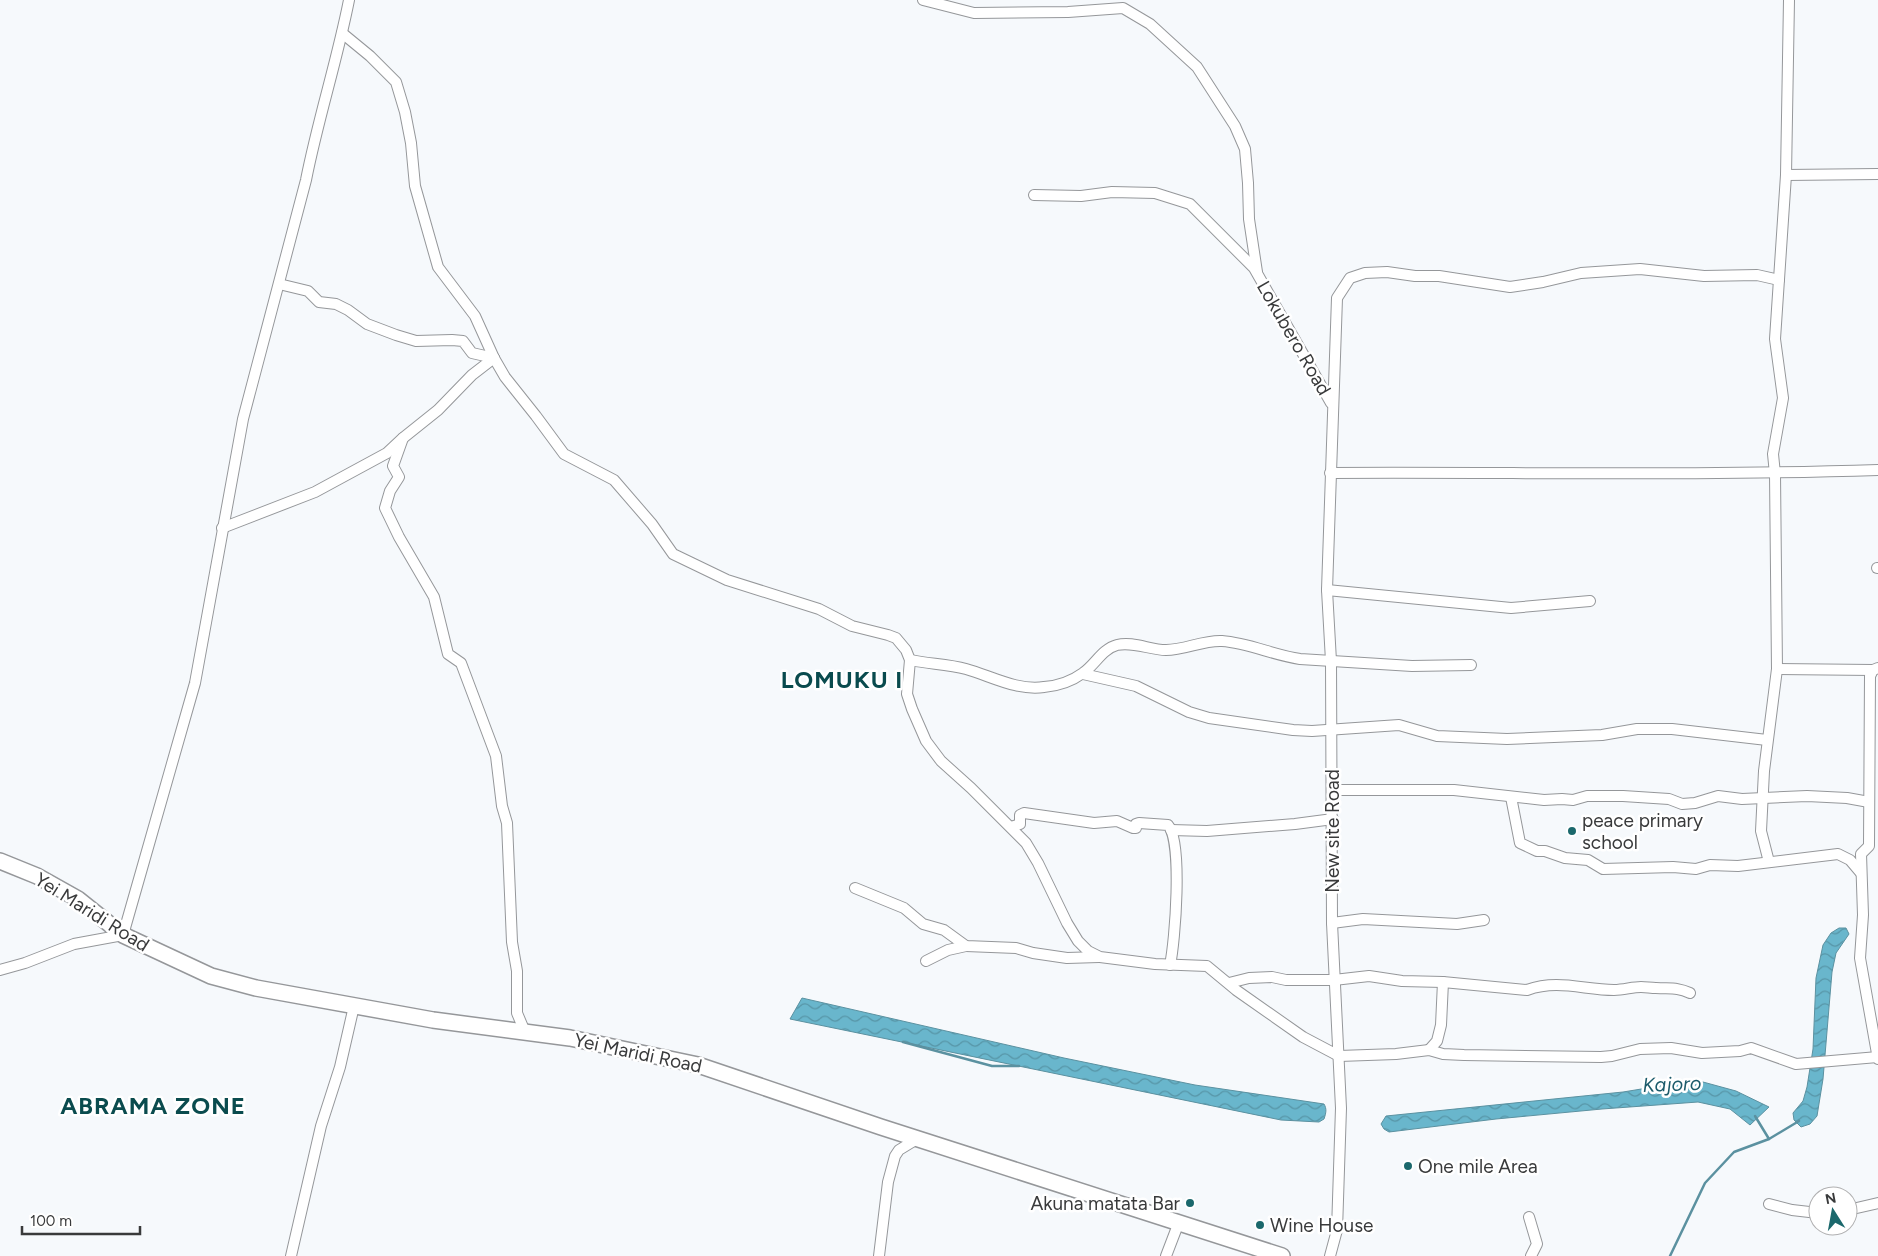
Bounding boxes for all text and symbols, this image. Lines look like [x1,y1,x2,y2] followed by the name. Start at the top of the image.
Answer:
[1252,277,1336,399] street label: Lokubero Road
[781,665,903,694] district label: LOMUKU I
[1321,769,1344,893] street label: New site Road
[1582,809,1703,854] place label: peace primary school
[1566,825,1578,837] marker: peace primary school
[31,868,153,956] street label: Yei Maridi Road
[572,1028,704,1078] street label: Yei Maridi Road
[1642,1071,1702,1097] water label: Kajoro
[60,1091,246,1120] district label: ABRAMA ZONE
[1418,1155,1538,1178] place label: One mile Area
[1402,1160,1414,1172] marker: One mile Area
[1808,1186,1858,1236] north arrow
[1824,1189,1838,1208] text: N
[1030,1192,1181,1215] place label: Akuna matata Bar
[1184,1197,1196,1209] marker: Akuna matata Bar
[22,1204,140,1236] scale bar
[30,1212,72,1230] text: 100 m
[1270,1214,1373,1237] place label: Wine House
[1254,1219,1266,1231] marker: Wine House

